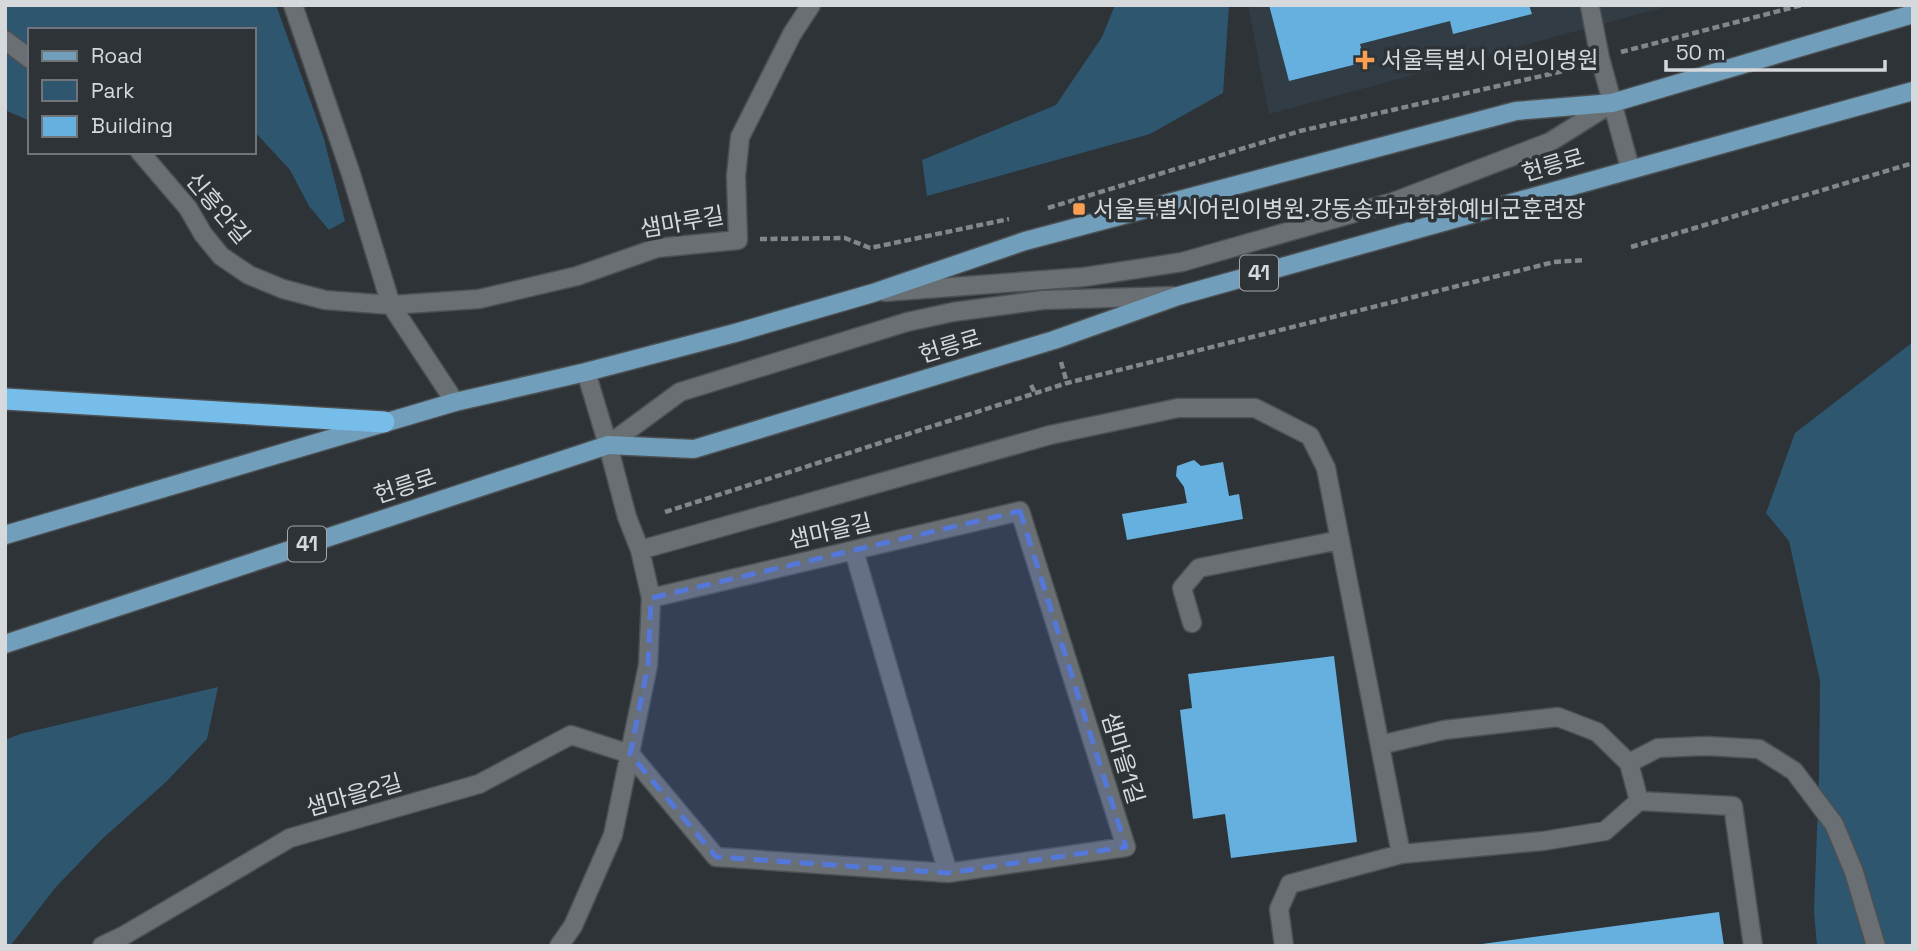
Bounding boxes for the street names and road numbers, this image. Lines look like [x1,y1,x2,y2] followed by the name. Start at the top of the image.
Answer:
[1518,142,1588,188] street label: 헌릉로
[179,166,257,250] street label: 신흥안길
[638,200,726,244] street label: 샘마루길
[1240,256,1278,290] road number: 41
[915,322,985,370] street label: 헌릉로
[370,462,440,510] street label: 헌릉로
[785,507,875,555] street label: 샘마을길
[288,526,326,562] road number: 41
[1095,709,1151,807] street label: 샘마을1길
[303,767,405,823] street label: 샘마을2길

